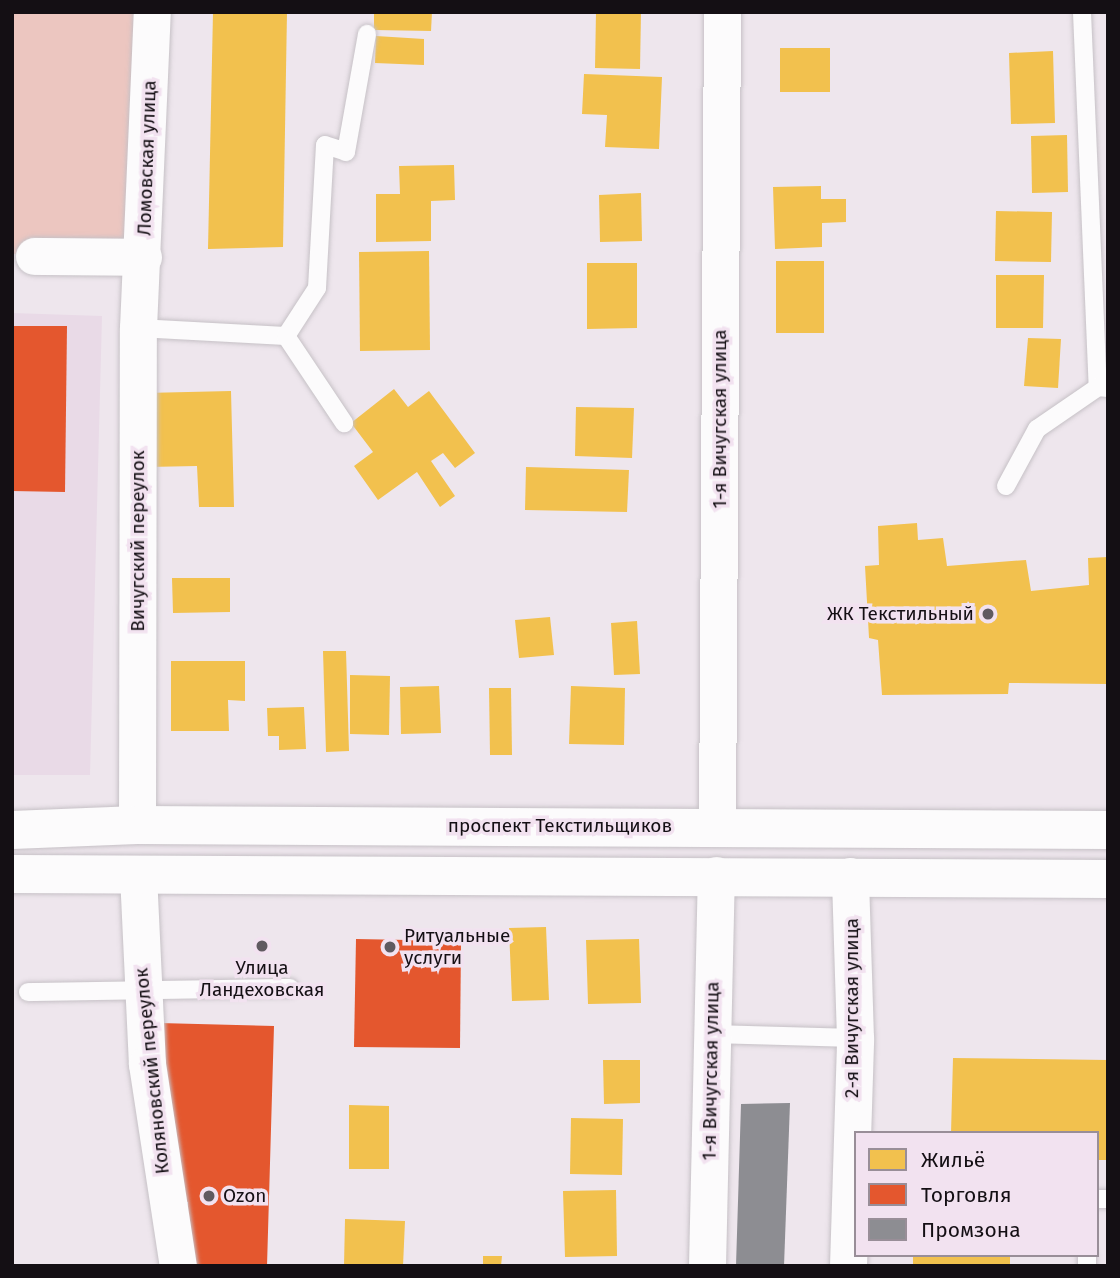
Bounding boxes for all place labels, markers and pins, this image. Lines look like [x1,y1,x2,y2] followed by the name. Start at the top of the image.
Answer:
[827,603,974,625] place label: ЖК Текстильный
[980,606,996,622] marker: ЖК Текстильный
[404,925,510,969] place label: Ритуальные услуги
[254,938,270,954] marker: Улица Ландеховская
[382,939,398,955] marker: Ритуальные услуги
[199,957,325,1001] place label: Улица Ландеховская
[223,1185,266,1207] place label: Ozon
[201,1188,217,1204] marker: Ozon

